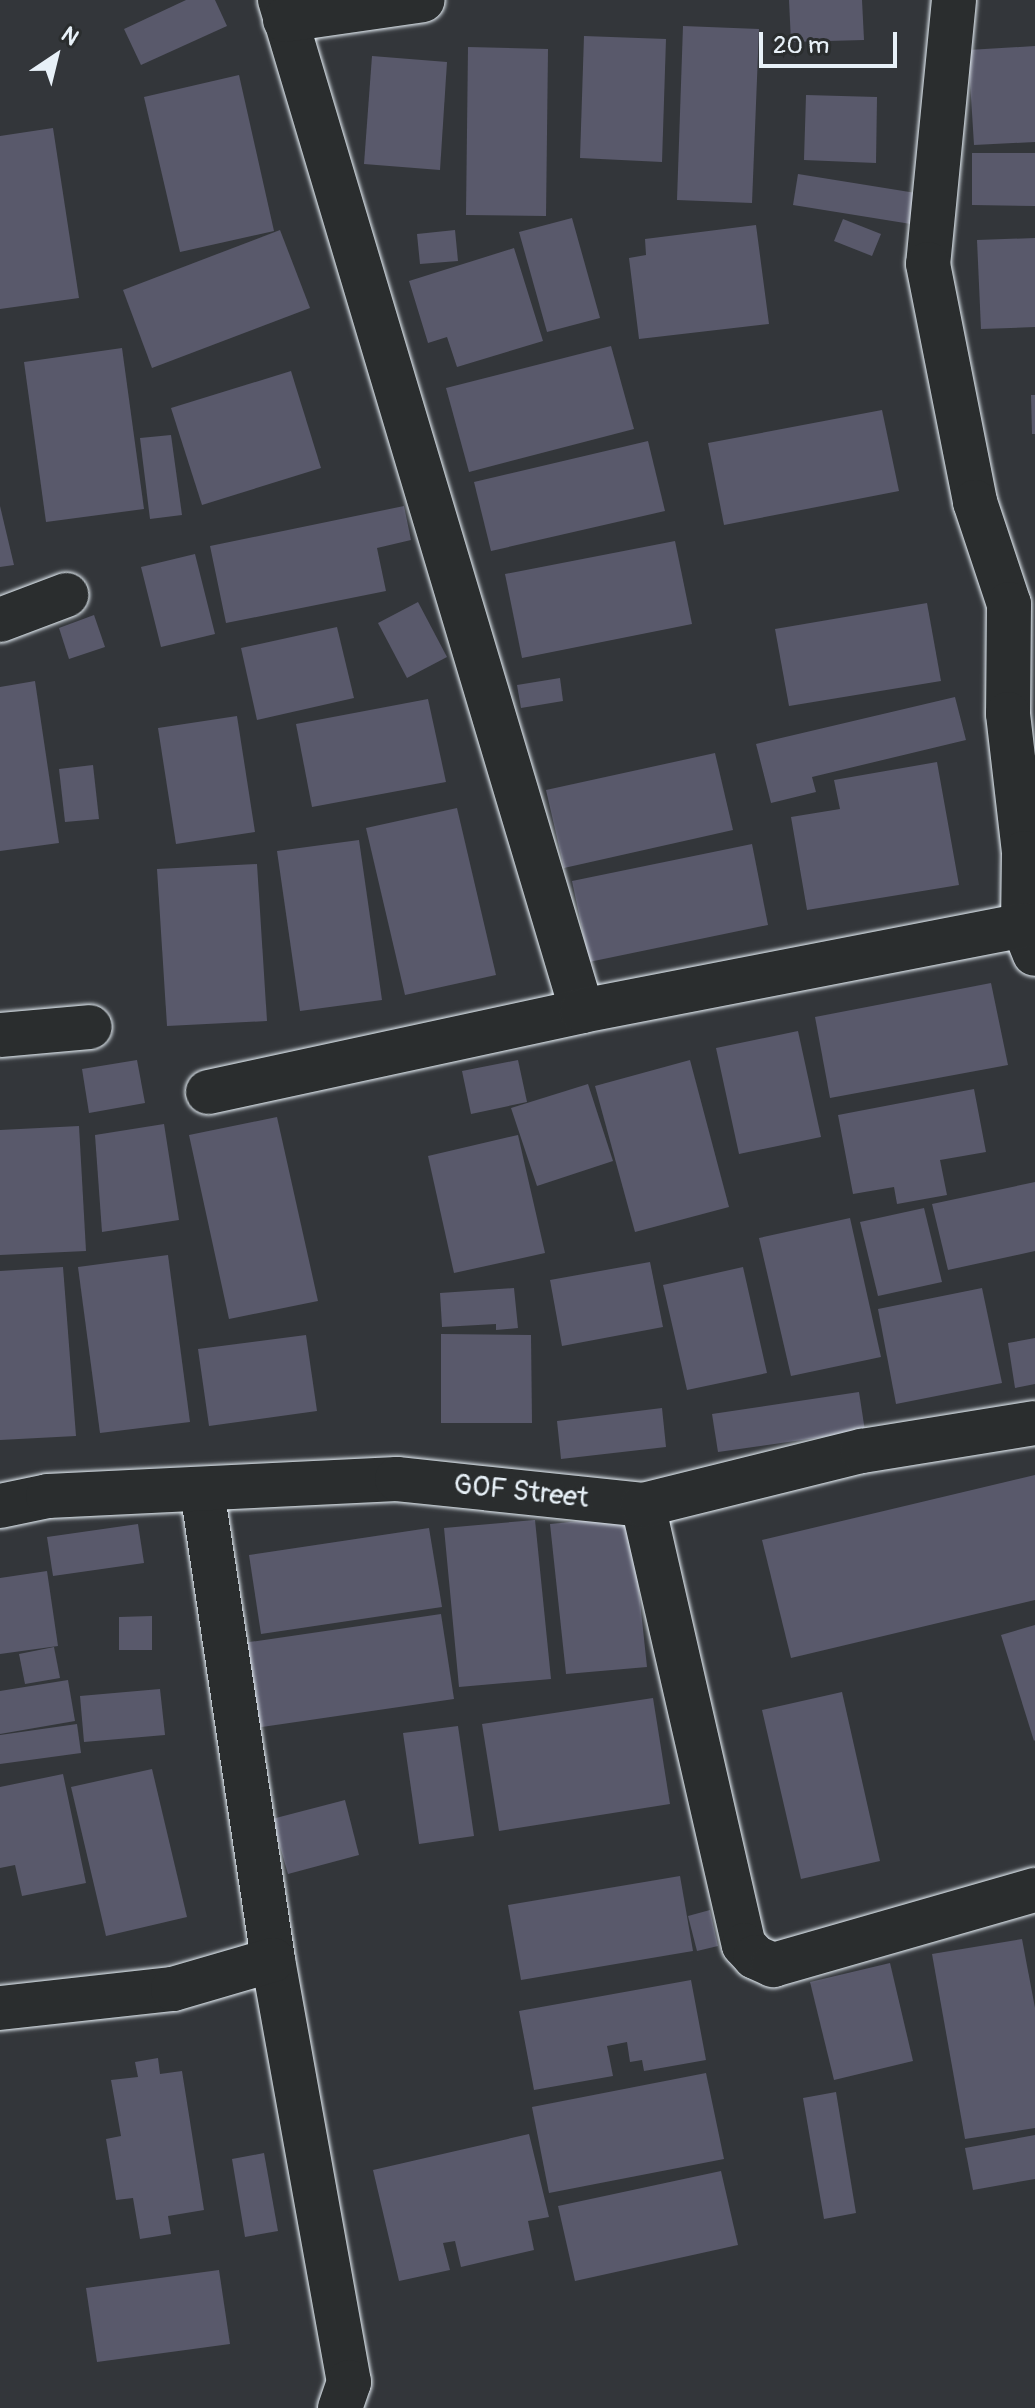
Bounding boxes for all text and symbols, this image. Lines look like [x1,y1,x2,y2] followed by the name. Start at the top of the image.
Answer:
[16,16,96,96] north arrow
[763,16,901,66] scale bar
[56,21,84,52] text: N
[773,31,829,60] text: 20 m
[452,1468,590,1516] street label: GOF Street

